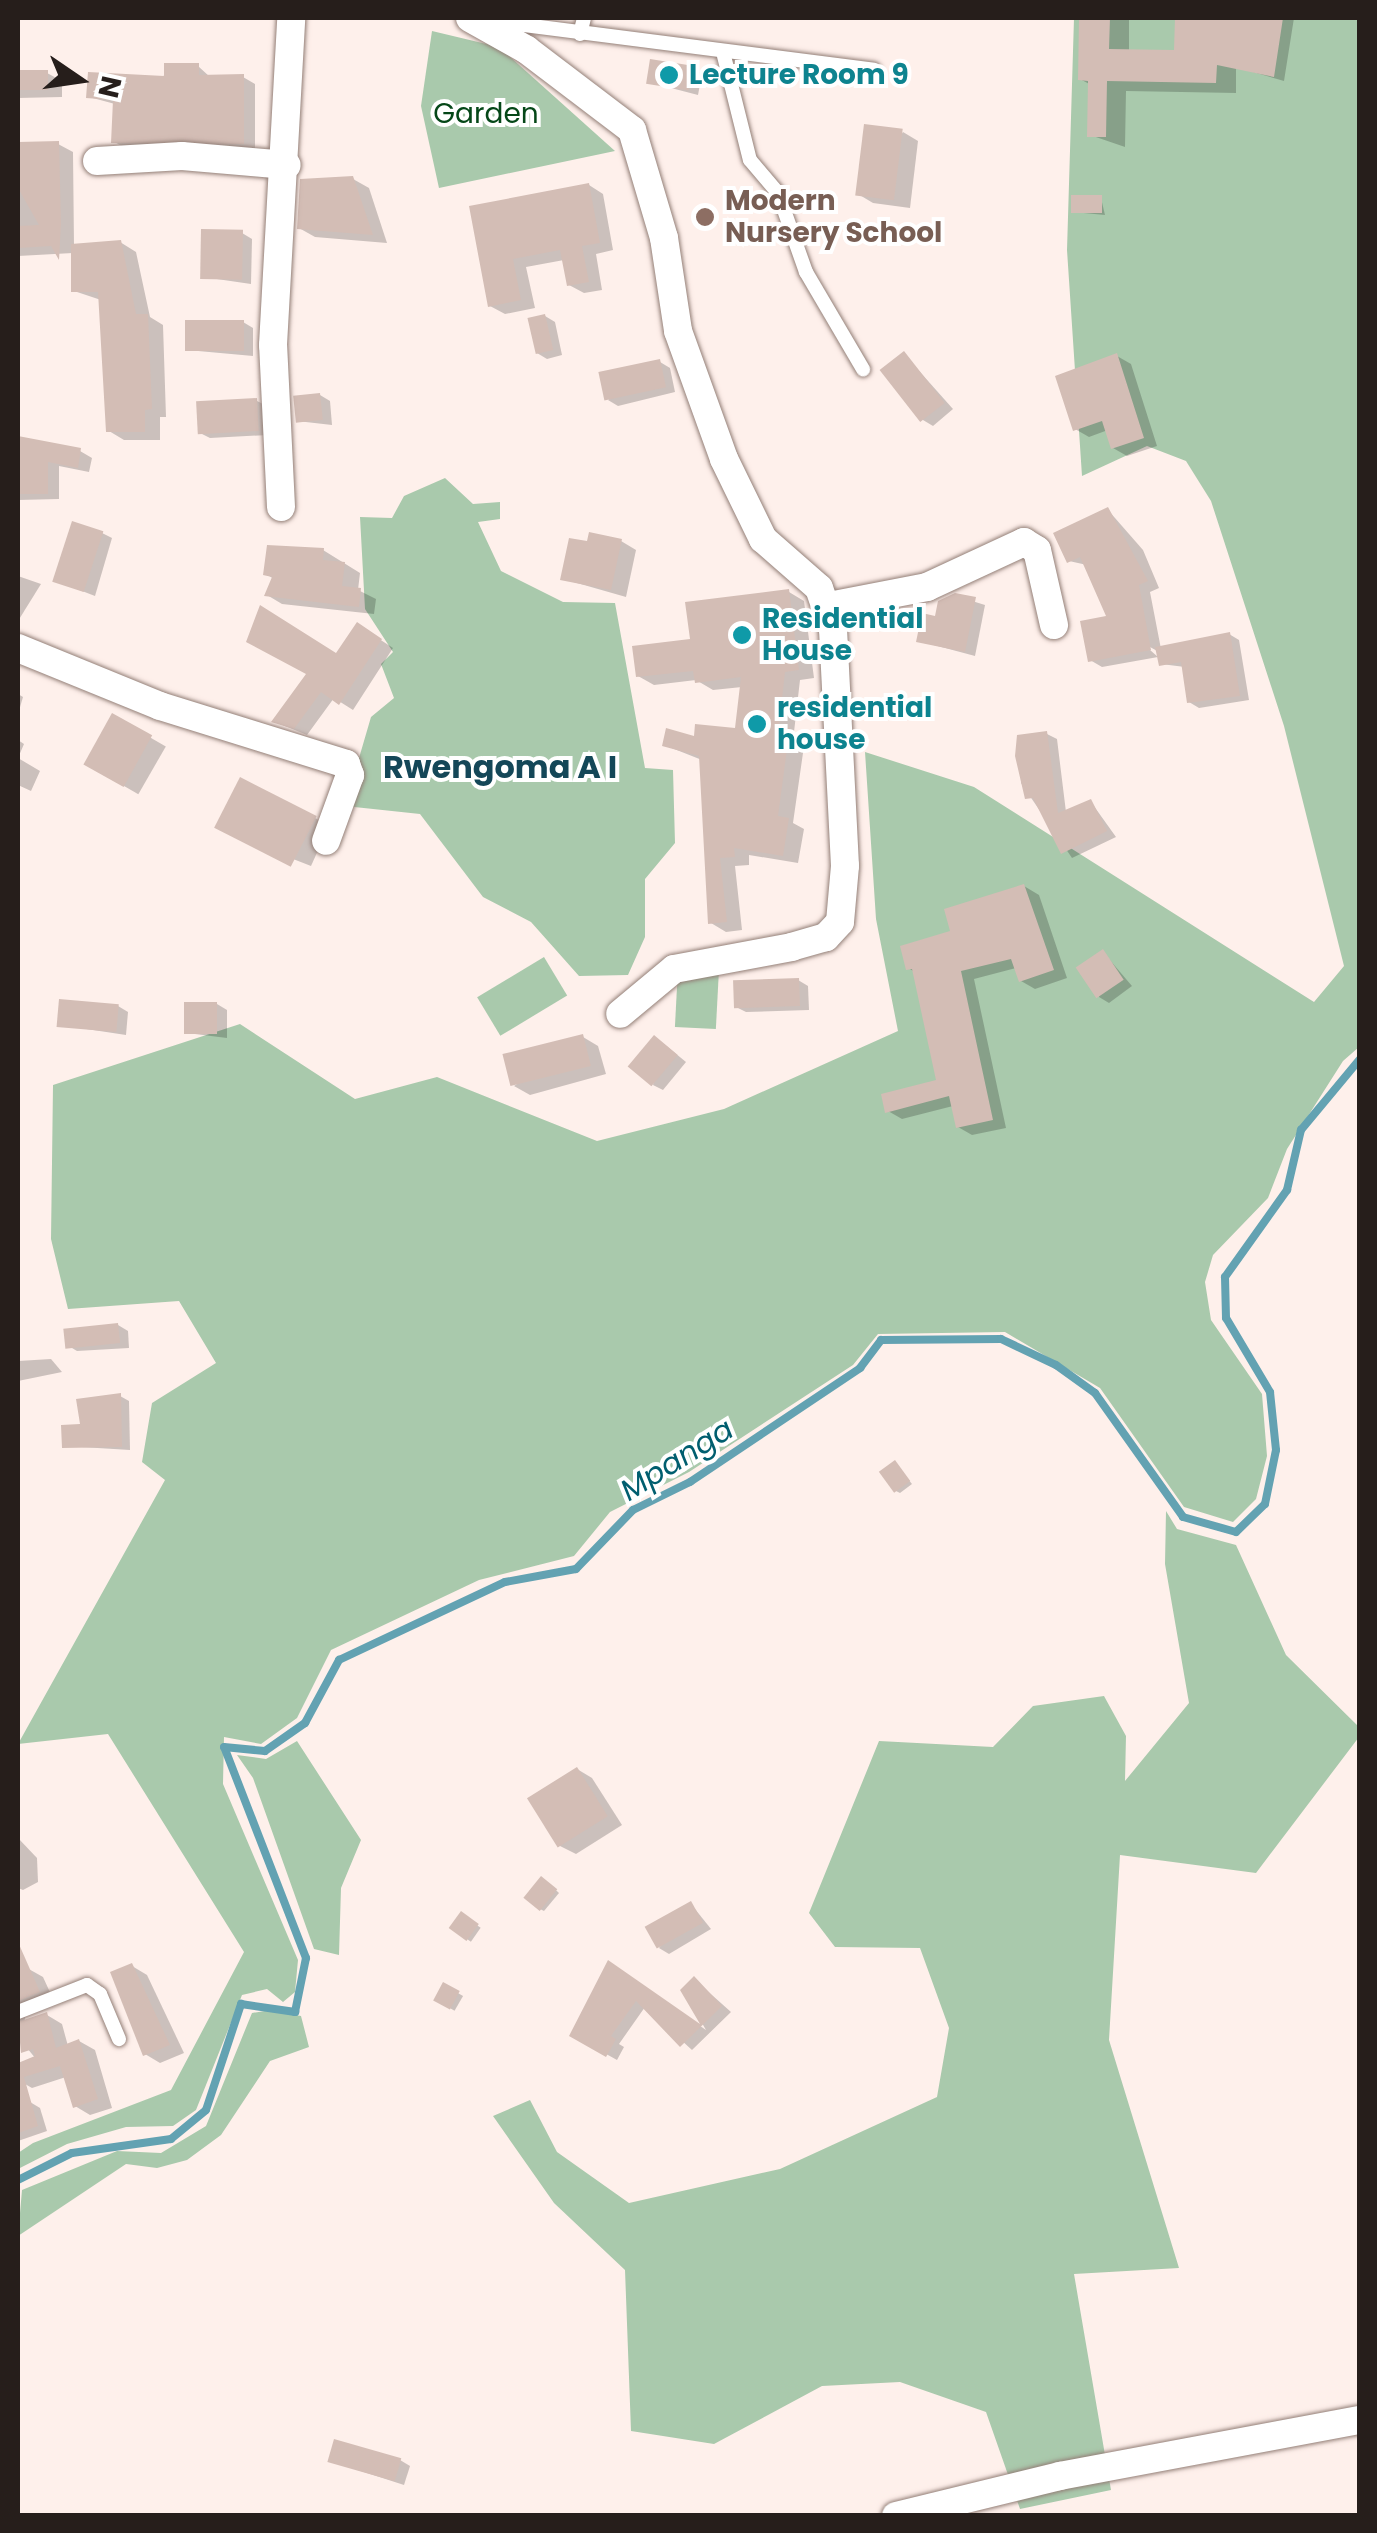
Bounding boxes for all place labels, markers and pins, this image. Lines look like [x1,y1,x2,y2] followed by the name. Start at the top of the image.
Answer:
[689,58,909,92] place label: Lecture Room 9
[658,64,680,86] marker: Lecture Room 9
[725,184,942,250] place label: Modern Nursery School
[694,206,716,228] marker: Modern Nursery School
[762,602,923,668] place label: Residential House
[731,624,753,646] marker: Residential House
[777,691,932,757] place label: residential house
[746,713,768,735] marker: residential house

